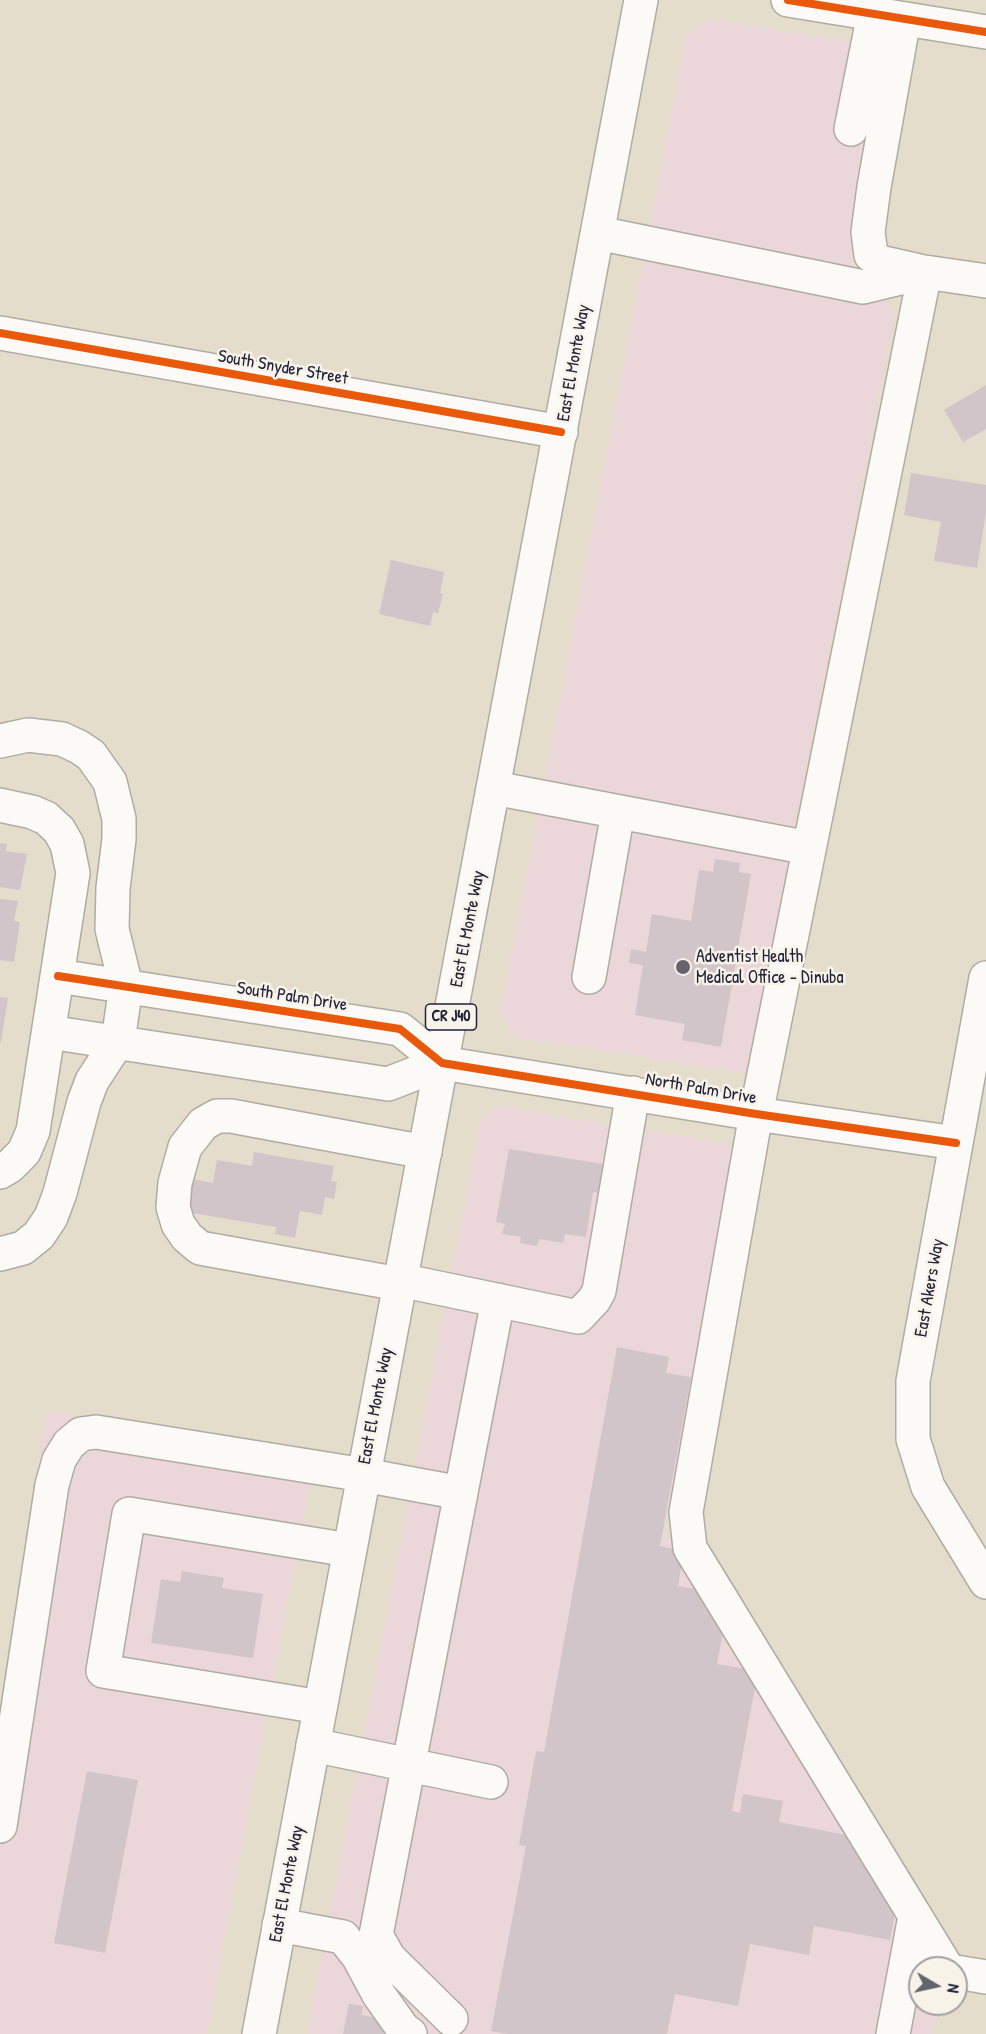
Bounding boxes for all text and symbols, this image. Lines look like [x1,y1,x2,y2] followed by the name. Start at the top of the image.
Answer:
[553,303,595,423] street label: East El Monte Way
[216,346,350,390] street label: South Snyder Street
[446,869,490,989] street label: East El Monte Way
[696,946,843,988] place label: Adventist Health Medical Office - Dinuba
[674,958,692,976] marker: Adventist Health Medical Office - Dinuba
[235,978,349,1016] street label: South Palm Drive
[426,1004,476,1030] road number: CR J40
[644,1069,758,1109] street label: North Palm Drive
[911,1237,949,1339] street label: East Akers Way
[354,1346,398,1466] street label: East El Monte Way
[265,1824,309,1944] street label: East El Monte Way
[908,1956,968,2016] north arrow
[942,1983,965,1994] text: N

